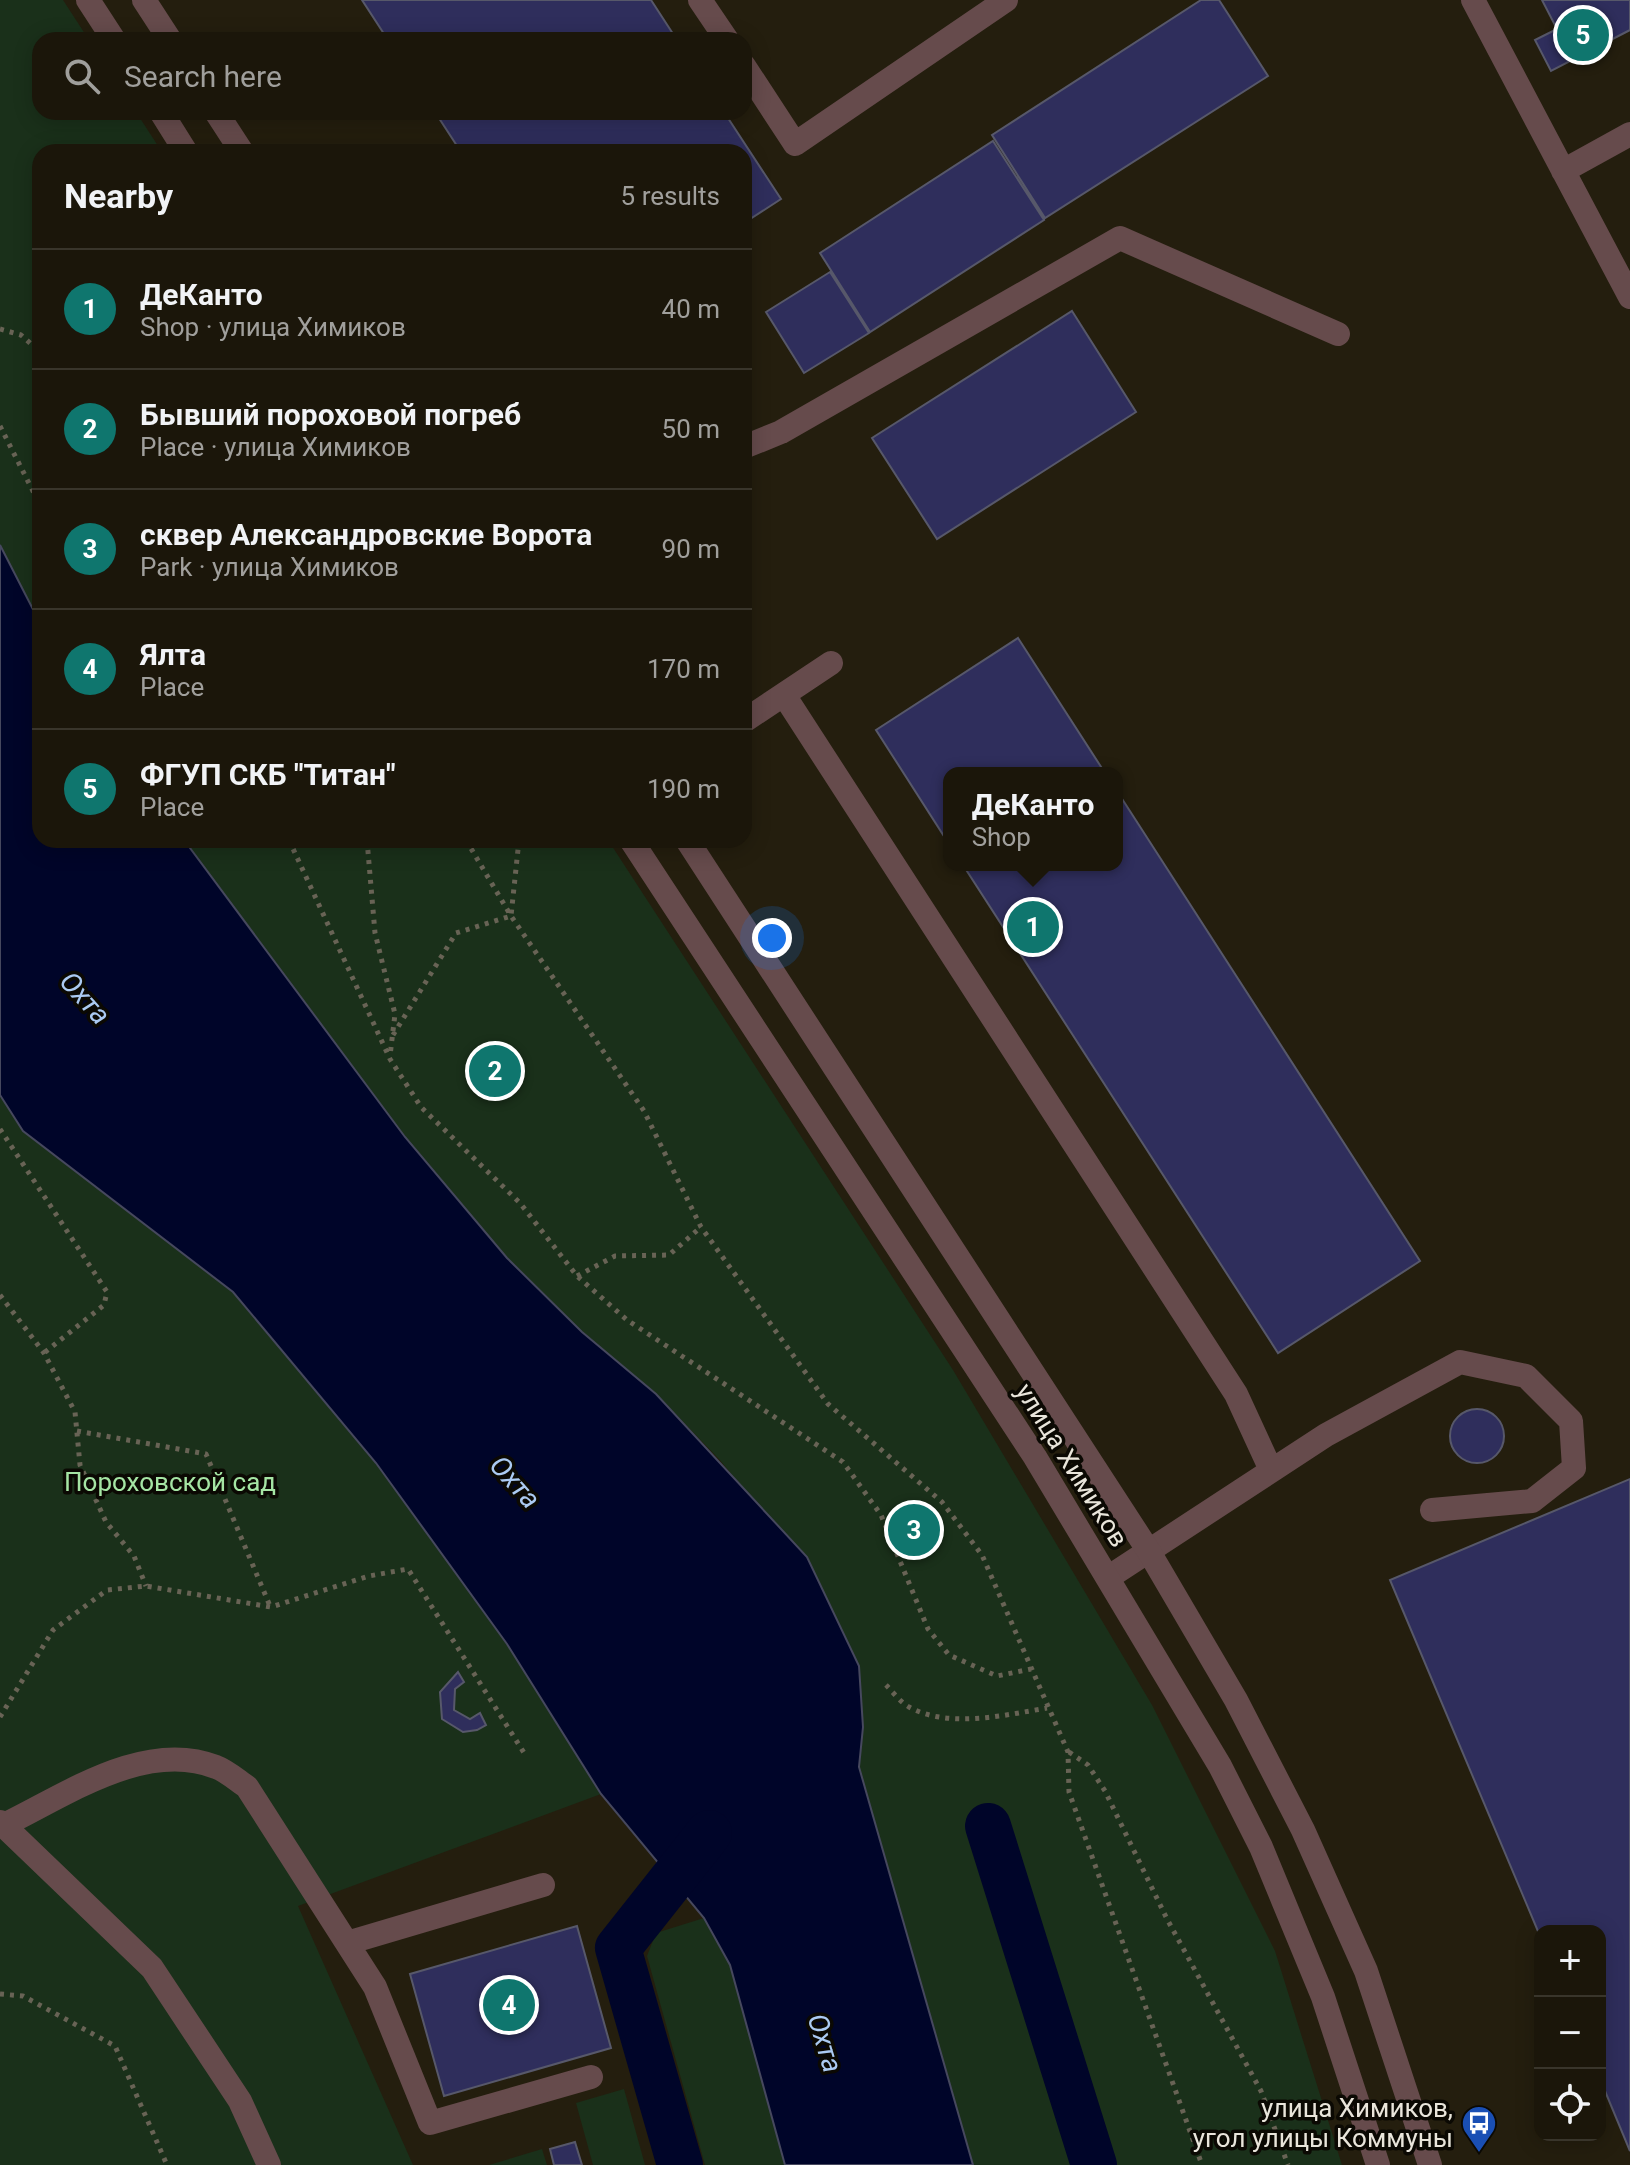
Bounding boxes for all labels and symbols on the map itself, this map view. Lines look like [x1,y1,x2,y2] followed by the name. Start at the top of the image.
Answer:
[1557,5,1609,65] pin: 5
[1007,897,1059,957] pin: 1
[752,918,792,958] your location
[53,965,117,1031] water label: Охта
[469,1041,521,1101] pin: 2
[1010,1378,1134,1552] street label: улица Химиков
[483,1449,547,1515] water label: Охта
[64,1467,276,1497] park label: Пороховской сад
[888,1500,940,1560] pin: 3
[483,1975,535,2035] pin: 4
[800,2010,850,2076] water label: Охта
[1193,2093,1453,2153] place label: улица Химиков, угол улицы Коммуны
[1460,2104,1498,2154] bus stop icon: улица Химиков, угол улицы Коммуны

